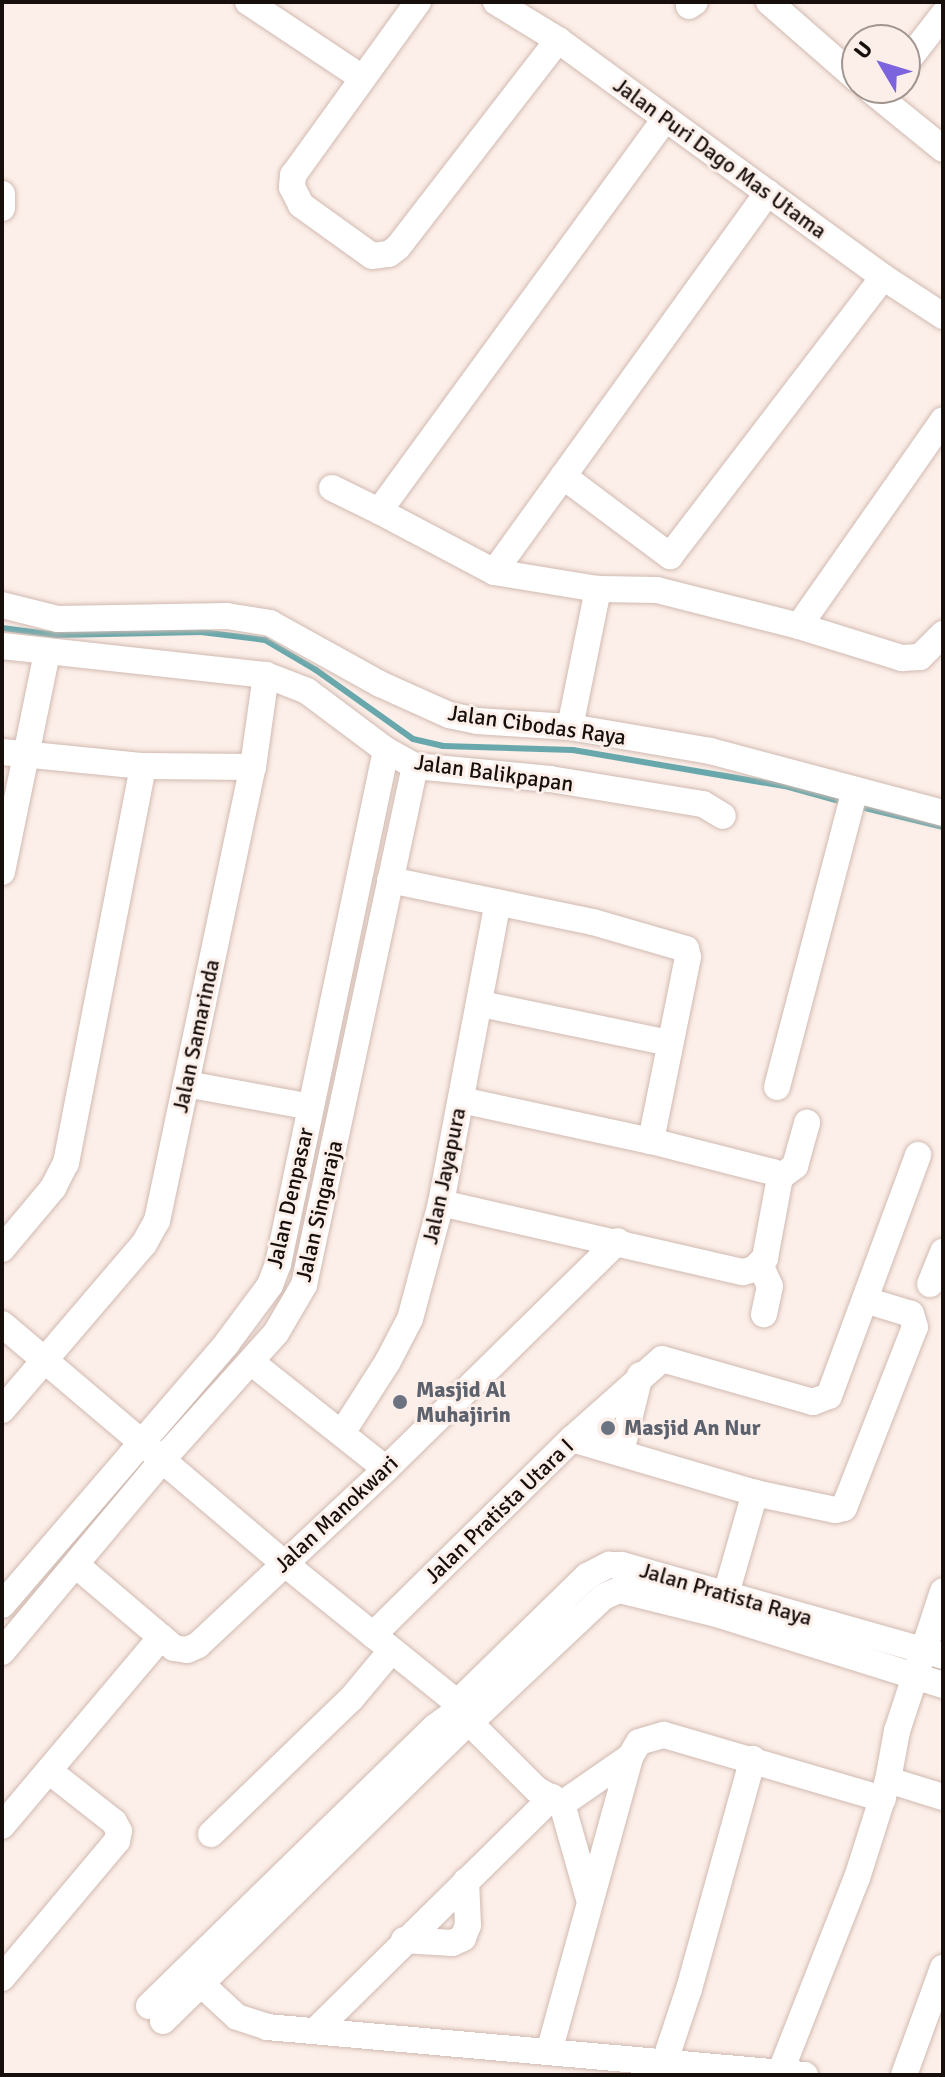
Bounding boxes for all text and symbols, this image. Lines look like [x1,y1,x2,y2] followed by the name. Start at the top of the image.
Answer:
[841,24,921,104] north arrow
[848,36,878,64] text: U
[608,72,832,244] street label: Jalan Puri Dago Mas Utama
[446,699,628,751] street label: Jalan Cibodas Raya
[413,749,575,797] street label: Jalan Balikpapan
[167,957,225,1115] street label: Jalan Samarinda
[417,1105,471,1247] street label: Jalan Jayapura
[261,1125,319,1271] street label: Jalan Denpasar
[290,1138,348,1284] street label: Jalan Singaraja
[416,1376,511,1428] place label: Masjid Al Muhajirin
[391,1393,409,1411] marker: Masjid Al Muhajirin
[624,1415,760,1441] place label: Masjid An Nur
[599,1419,617,1437] marker: Masjid An Nur
[419,1433,579,1589] street label: Jalan Pratista Utara I
[269,1450,403,1578] street label: Jalan Manokwari
[637,1557,815,1631] street label: Jalan Pratista Raya

